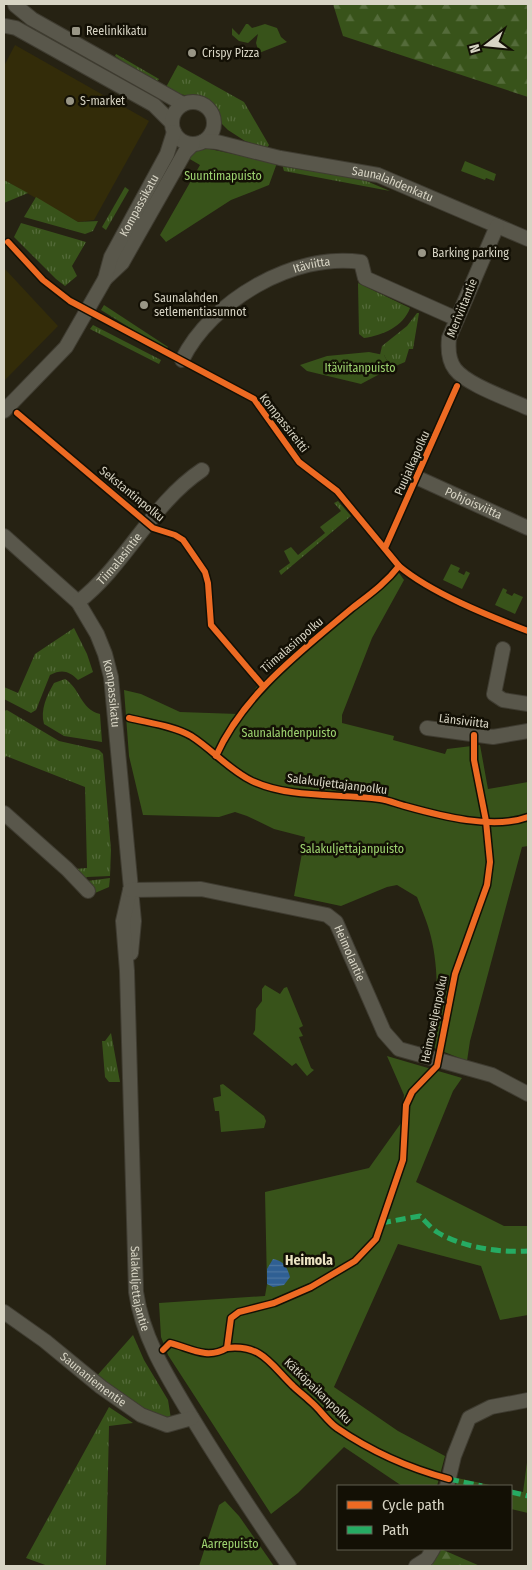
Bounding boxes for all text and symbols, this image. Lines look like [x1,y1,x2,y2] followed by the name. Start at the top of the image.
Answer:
[462,20,512,70] north arrow
[86,24,147,38] place label: Reelinkikatu
[70,25,82,37] marker: Reelinkikatu
[466,42,484,55] text: N
[202,46,259,60] place label: Crispy Pizza
[186,47,198,59] marker: Crispy Pizza
[80,94,125,108] place label: S-market
[64,95,76,107] marker: S-market
[351,164,435,205] street label: Saunalahdenkatu
[184,169,262,183] park label: Suuntimapuisto
[117,172,162,239] street label: Kompassikatu
[432,246,509,260] place label: Barking parking
[416,247,428,259] marker: Barking parking
[291,254,331,276] street label: Itäviitta
[444,277,480,339] street label: Meriviitantie
[154,291,246,319] place label: Saunalahden setlementiasunnot
[138,299,150,311] marker: Saunalahden setlementiasunnot
[325,361,395,375] park label: Itäviitanpuisto
[257,391,311,455] street label: Kompassireitti
[391,428,433,498] street label: Puujalkapolku
[97,464,167,524] street label: Sekstantinpolku
[443,484,504,522] street label: Pohjoisviitta
[94,530,145,588] street label: Tiimalasintie
[258,614,326,676] street label: Tiimalasinpolku
[100,658,123,728] street label: Kompassikatu
[438,711,490,731] street label: Länsiviitta
[241,726,337,740] park label: Saunalahdenpuisto
[286,771,388,797] street label: Salakuljettajanpolku
[300,842,404,856] park label: Salakuljettajanpuisto
[331,923,368,983] street label: Heimolantie
[418,974,450,1064] street label: Heimoveljenpolku
[128,1246,153,1333] street label: Salakuljettajantie
[285,1252,333,1269] district label: Heimola
[57,1349,129,1410] street label: Saunaniementie
[281,1355,355,1427] street label: Kätköpaikanpolku
[337,1485,512,1550] legend
[382,1496,445,1514] text: Cycle path
[382,1521,409,1539] text: Path
[201,1537,259,1551] park label: Aarrepuisto

